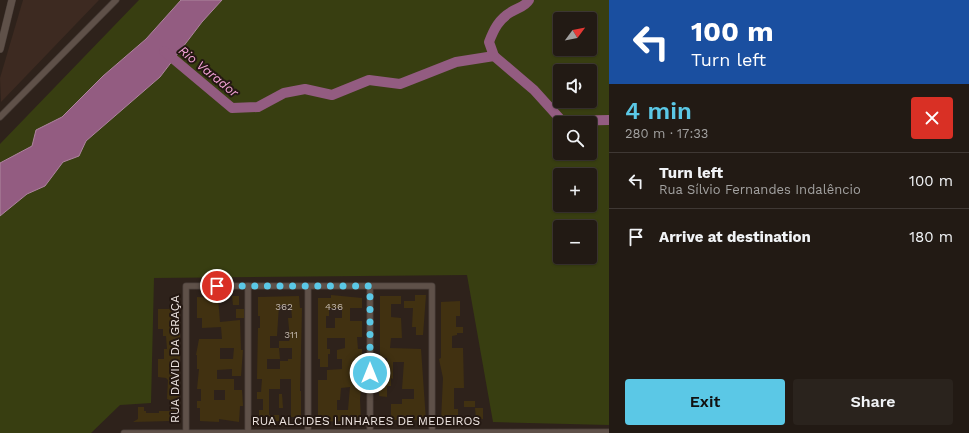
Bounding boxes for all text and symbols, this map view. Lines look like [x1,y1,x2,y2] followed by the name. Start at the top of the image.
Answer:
[553,12,597,56] north arrow
[553,12,597,264] map controls
[691,15,774,48] text: 100 m
[625,16,677,68] icon: left
[176,43,242,101] water label: Rio Varador
[691,49,766,70] text: Turn left
[553,64,597,108] button: sound
[625,97,692,125] text: 4 min
[911,97,953,139] button: close
[553,116,597,160] button: search
[625,126,708,141] text: 280 m · 17:33
[659,164,723,182] text: Turn left
[553,168,597,212] button: +
[625,170,647,192] icon: left
[909,172,953,190] text: 100 m
[659,182,861,197] text: Rua Sílvio Fernandes Indalêncio
[553,220,597,264] button: −
[625,226,647,248] icon: arrive
[659,228,811,246] text: Arrive at destination
[909,228,953,246] text: 180 m
[200,269,234,303] pin
[206,275,228,297] icon: arrive
[168,295,182,423] street label: RUA DAVID DA GRAÇA
[275,301,293,312] house number: 362
[325,301,343,312] house number: 436
[284,329,298,340] house number: 311
[349,352,391,394] position arrow
[625,379,785,425] button: Exit
[793,379,953,425] button: Share
[252,414,480,428] street label: RUA ALCIDES LINHARES DE MEDEIROS

